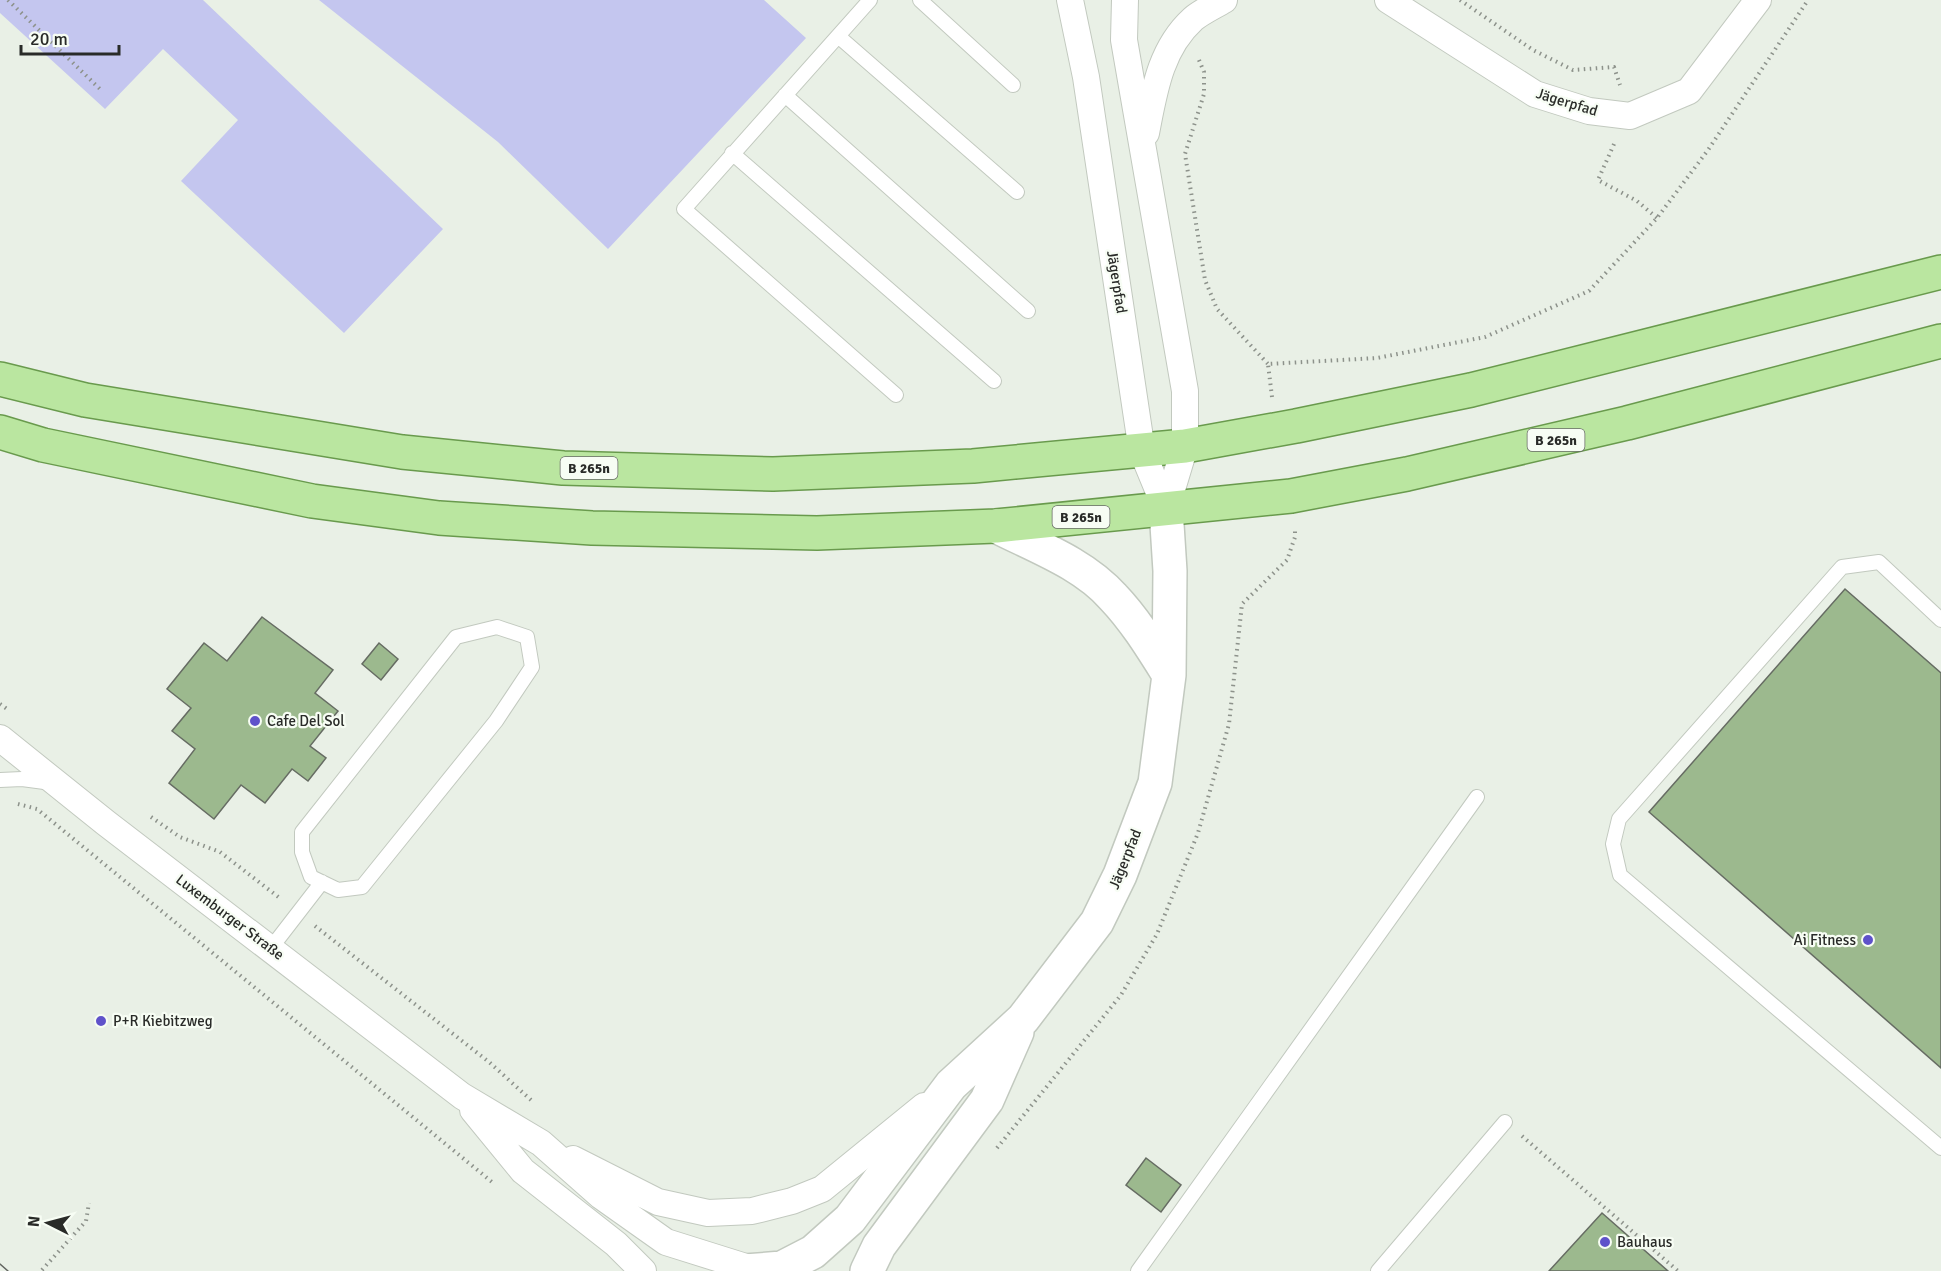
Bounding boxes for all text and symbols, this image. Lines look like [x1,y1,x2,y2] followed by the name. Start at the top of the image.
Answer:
[21,18,118,56] scale bar
[30,28,68,50] text: 20 m
[1534,84,1600,120] street label: Jägerpfad
[1103,249,1131,315] street label: Jägerpfad
[1528,429,1584,451] road number: B 265n
[560,457,618,479] road number: B 265n
[1052,506,1110,528] road number: B 265n
[267,712,345,730] place label: Cafe Del Sol
[248,714,262,728] marker: Cafe Del Sol
[1105,826,1145,892] street label: Jägerpfad
[172,870,288,964] street label: Luxemburger Straße
[1794,931,1856,949] place label: Ai Fitness
[1861,933,1875,947] marker: Ai Fitness
[113,1012,213,1030] place label: P+R Kiebitzweg
[94,1014,108,1028] marker: P+R Kiebitzweg
[18,1193,78,1253] north arrow
[24,1215,45,1228] text: N
[1617,1233,1673,1251] place label: Bauhaus
[1598,1235,1612,1249] marker: Bauhaus

